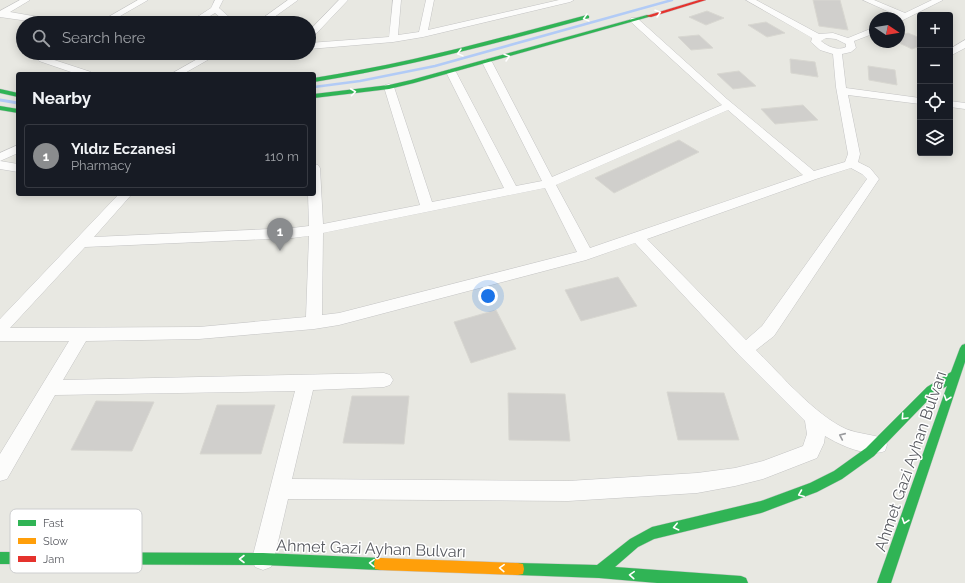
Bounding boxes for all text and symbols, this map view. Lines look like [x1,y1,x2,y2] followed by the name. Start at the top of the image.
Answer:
[655,9,662,18] one-way arrow
[869,12,905,48] north arrow
[917,12,953,156] map controls
[917,12,953,48] button: +
[582,13,589,22] one-way arrow
[16,16,316,60] search box
[30,27,52,49] icon: search
[62,29,145,47] text: Search here
[457,48,464,56] one-way arrow
[917,48,953,84] button: −
[503,53,510,62] one-way arrow
[917,84,953,120] button: locate
[32,88,91,108] text: Nearby
[350,88,356,97] one-way arrow
[917,120,953,156] button: layers
[71,140,176,158] text: Yıldız Eczanesi
[43,149,49,164] text: 1
[265,149,299,164] text: 110 m
[71,158,131,173] text: Pharmacy
[267,218,293,251] pin: 1
[478,286,498,306] your location
[871,368,950,554] street label: Ahmet Gazi Ayhan Bulvarı
[944,395,952,402] one-way arrow
[902,412,909,420] one-way arrow
[839,433,847,441] one-way arrow
[798,490,805,498] one-way arrow
[10,509,142,573] legend
[43,517,64,530] text: Fast
[901,518,910,525] one-way arrow
[673,523,679,531] one-way arrow
[43,535,68,548] text: Slow
[276,536,466,561] street label: Ahmet Gazi Ayhan Bulvarı
[43,553,64,566] text: Jam
[239,555,245,563] one-way arrow
[369,559,375,568] one-way arrow
[499,564,505,573] one-way arrow
[629,570,635,579] one-way arrow

